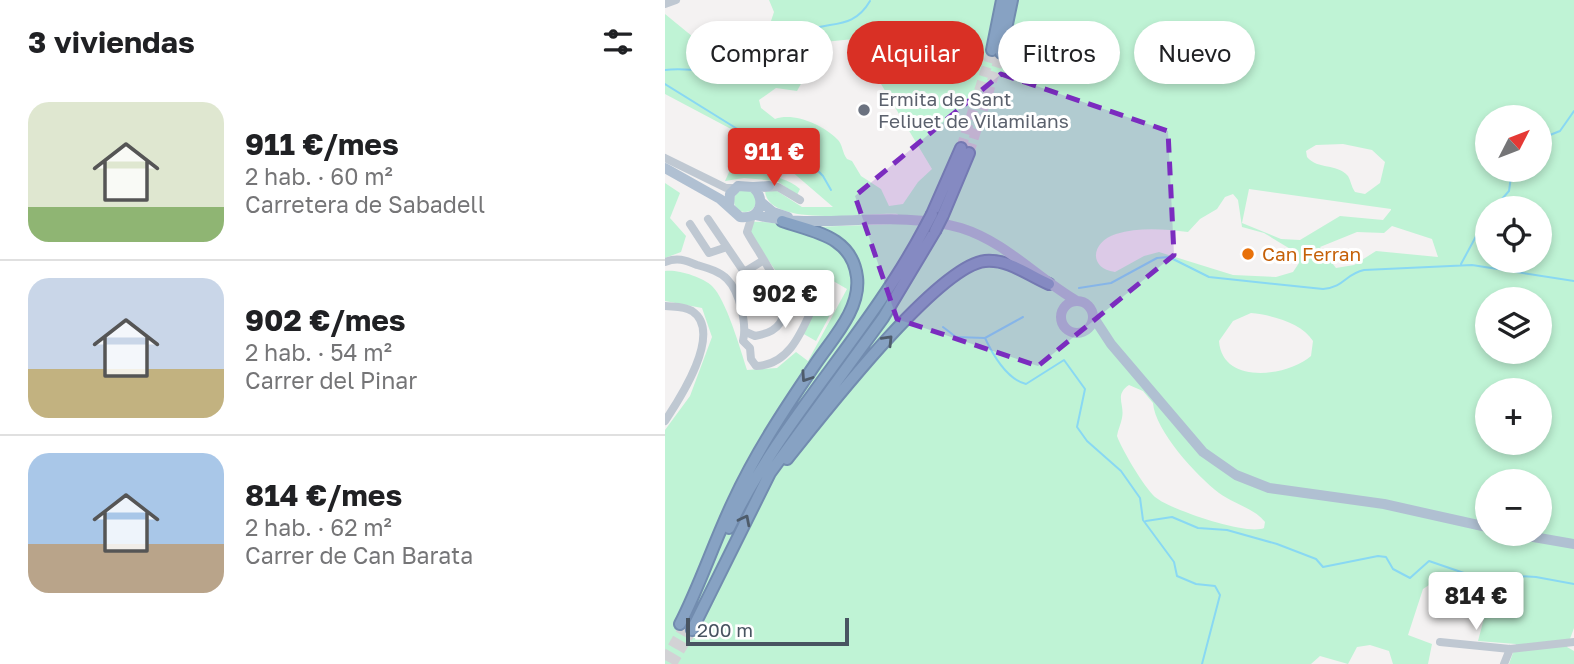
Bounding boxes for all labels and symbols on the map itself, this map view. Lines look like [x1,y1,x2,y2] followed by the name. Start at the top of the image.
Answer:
[878,87,1069,132] place label: Ermita de Sant Feliuet de Vilamilans
[856,102,872,118] marker: Ermita de Sant Feliuet de Vilamilans
[1475,105,1552,182] north arrow
[725,128,823,188] pin: 911 €
[1262,242,1361,265] place label: Can Ferran
[1240,246,1256,262] marker: Can Ferran
[736,270,834,330] pin: 902 €
[880,336,893,349] one-way arrow
[802,369,815,382] one-way arrow
[736,515,750,527] one-way arrow
[1427,572,1525,632] pin: 814 €
[686,615,849,647] scale bar

